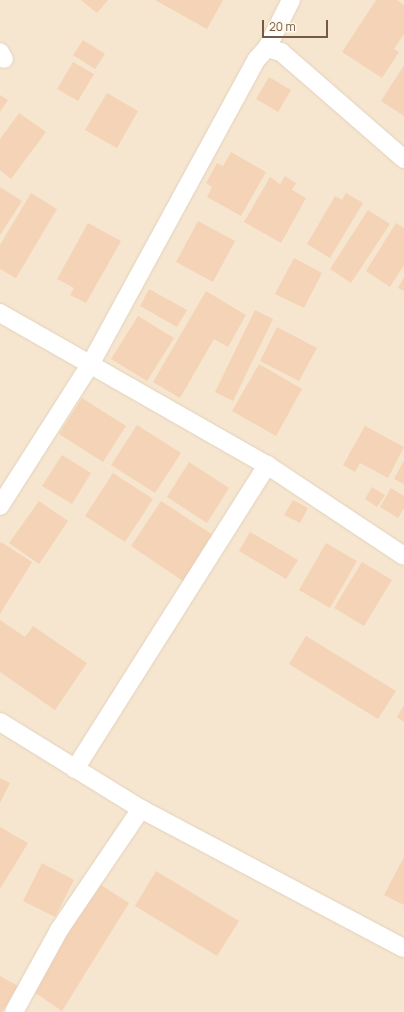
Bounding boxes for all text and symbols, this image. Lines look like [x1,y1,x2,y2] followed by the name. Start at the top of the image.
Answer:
[264,12,330,38] scale bar
[269,18,296,35] text: 20 m

